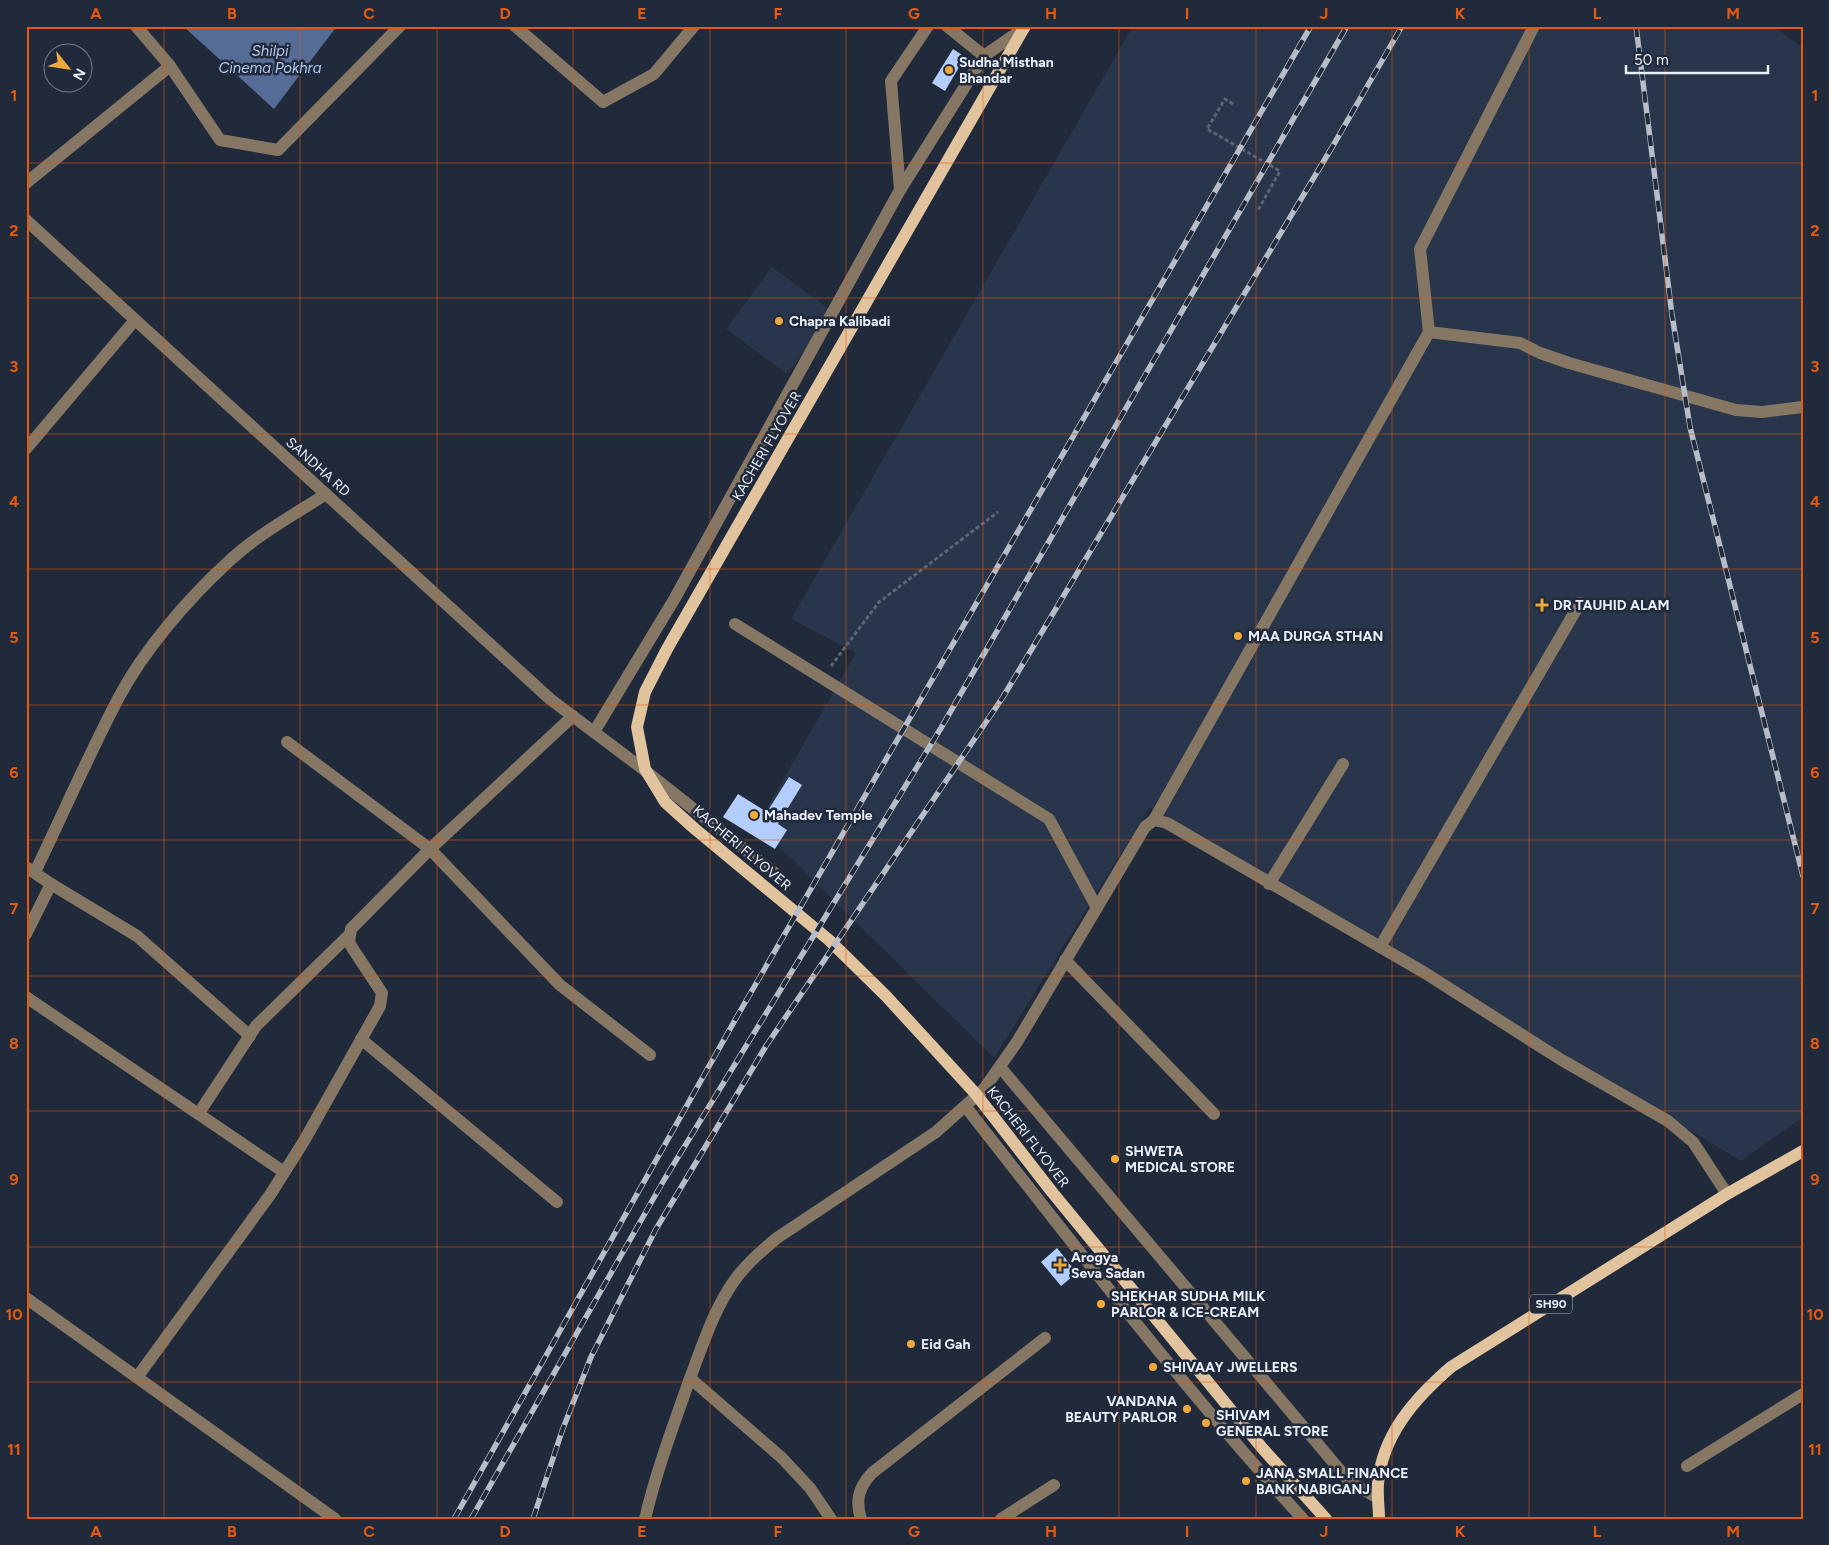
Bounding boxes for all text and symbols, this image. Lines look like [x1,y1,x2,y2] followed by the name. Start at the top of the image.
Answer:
[90,4,102,23] text: A
[227,4,237,23] text: B
[363,4,375,23] text: C
[499,4,511,23] text: D
[637,4,647,23] text: E
[774,4,783,23] text: F
[908,4,920,23] text: G
[1045,4,1057,23] text: H
[1185,4,1189,23] text: I
[1320,4,1328,23] text: J
[1455,4,1466,23] text: K
[1593,4,1602,23] text: L
[1726,4,1740,23] text: M
[42,42,92,92] north arrow
[219,42,322,77] water label: Shilpi Cinema Pokhra
[1626,42,1769,74] scale bar
[1634,51,1669,69] text: 50 m
[959,54,1054,87] place label: Sudha Misthan Bhandar
[943,64,955,76] marker: Sudha Misthan Bhandar
[69,65,89,83] text: N
[11,86,17,105] text: 1
[1812,86,1818,105] text: 1
[9,221,19,240] text: 2
[1810,221,1820,240] text: 2
[789,313,890,330] place label: Chapra Kalibadi
[773,315,785,327] marker: Chapra Kalibadi
[10,357,19,376] text: 3
[1811,357,1820,376] text: 3
[729,388,805,504] street label: KACHERI FLYOVER
[282,434,354,500] street label: SANDHA RD
[9,492,19,511] text: 4
[1810,492,1820,511] text: 4
[1553,597,1669,614] place label: DR TAUHID ALAM
[1535,598,1549,612] marker: DR TAUHID ALAM
[9,628,19,647] text: 5
[1248,628,1383,645] place label: MAA DURGA STHAN
[1810,628,1820,647] text: 5
[1232,630,1244,642] marker: MAA DURGA STHAN
[9,763,19,782] text: 6
[1810,763,1820,782] text: 6
[689,802,795,894] street label: KACHERI FLYOVER
[764,807,873,824] place label: Mahadev Temple
[748,809,760,821] marker: Mahadev Temple
[10,899,19,918] text: 7
[1811,899,1820,918] text: 7
[9,1034,19,1053] text: 8
[1810,1034,1820,1053] text: 8
[983,1083,1073,1191] street label: KACHERI FLYOVER
[1125,1143,1235,1176] place label: SHWETA MEDICAL STORE
[1109,1153,1121,1165] marker: SHWETA MEDICAL STORE
[9,1170,19,1189] text: 9
[1810,1170,1820,1189] text: 9
[1071,1249,1145,1282] place label: Arogya Seva Sadan
[1053,1258,1067,1272] marker: Arogya Seva Sadan
[1111,1288,1266,1321] place label: SHEKHAR SUDHA MILK PARLOR & ICE-CREAM
[1530,1295,1572,1314] road number: SH90
[1095,1298,1107,1310] marker: SHEKHAR SUDHA MILK PARLOR & ICE-CREAM
[5,1305,23,1324] text: 10
[1806,1305,1824,1324] text: 10
[921,1336,970,1353] place label: Eid Gah
[905,1338,917,1350] marker: Eid Gah
[1163,1359,1298,1376] place label: SHIVAAY JWELLERS
[1147,1361,1159,1373] marker: SHIVAAY JWELLERS
[1065,1393,1177,1426] place label: VANDANA BEAUTY PARLOR
[1181,1403,1193,1415] marker: VANDANA BEAUTY PARLOR
[1216,1407,1329,1440] place label: SHIVAM GENERAL STORE
[1200,1417,1212,1429] marker: SHIVAM GENERAL STORE
[7,1440,21,1459] text: 11
[1808,1440,1822,1459] text: 11
[1256,1465,1409,1498] place label: JANA SMALL FINANCE BANK NABIGANJ
[1240,1475,1252,1487] marker: JANA SMALL FINANCE BANK NABIGANJ
[90,1522,102,1541] text: A
[227,1522,237,1541] text: B
[363,1522,375,1541] text: C
[499,1522,511,1541] text: D
[637,1522,647,1541] text: E
[774,1522,783,1541] text: F
[908,1522,920,1541] text: G
[1045,1522,1057,1541] text: H
[1185,1522,1189,1541] text: I
[1320,1522,1328,1541] text: J
[1455,1522,1466,1541] text: K
[1593,1522,1602,1541] text: L
[1726,1522,1740,1541] text: M

